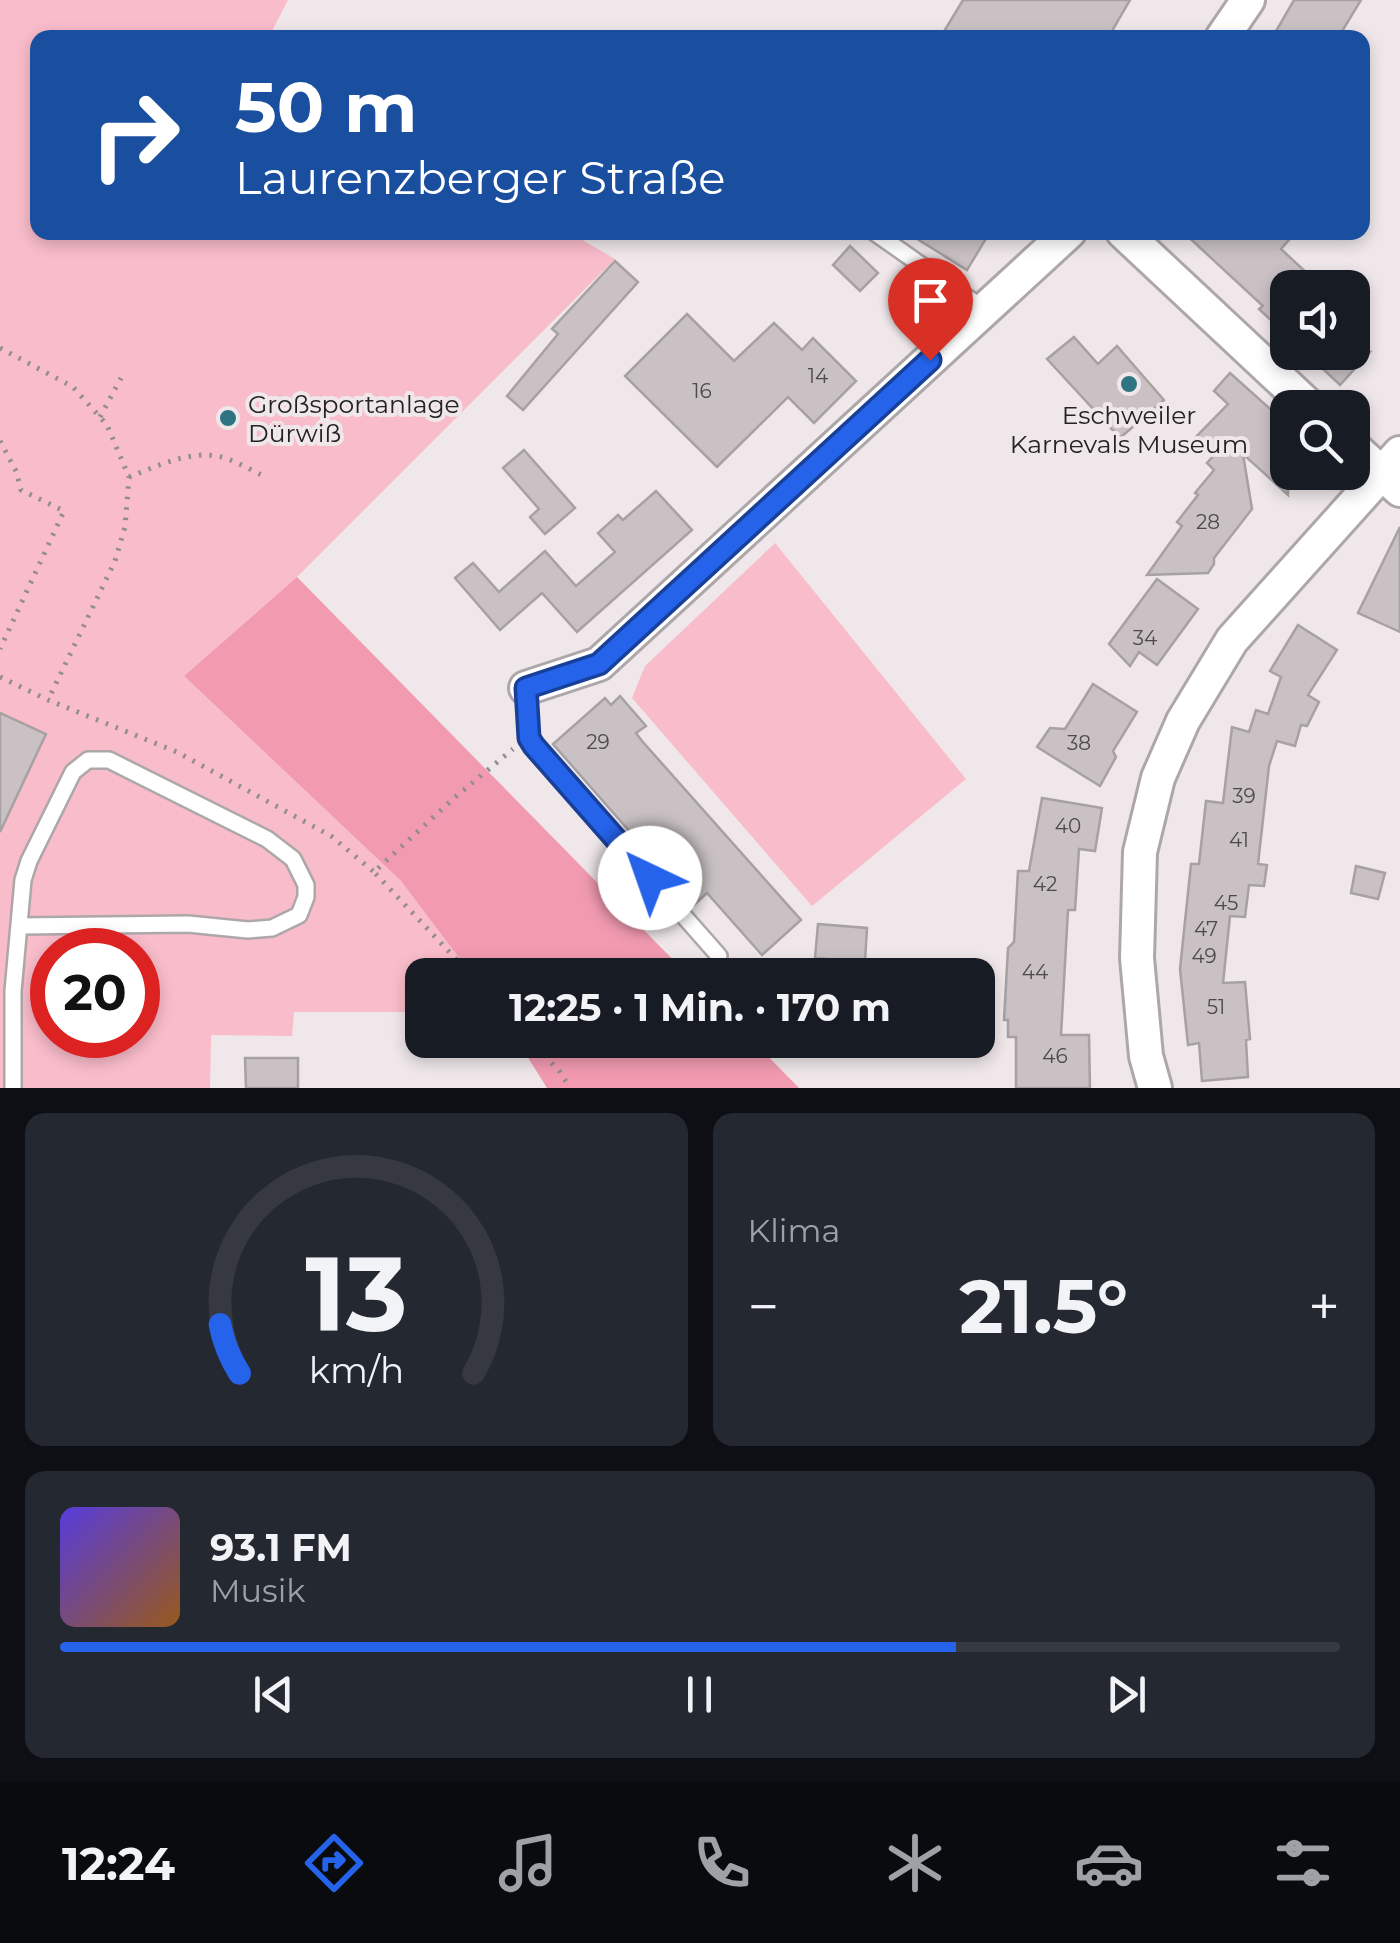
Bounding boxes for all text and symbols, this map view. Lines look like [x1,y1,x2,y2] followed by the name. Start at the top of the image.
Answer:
[235,64,417,150] text: 50 m
[70,70,200,200] icon: right
[235,150,725,205] text: Laurenzberger Straße
[888,258,973,361] pin
[1270,270,1370,490] map controls
[1270,270,1370,370] button: sound
[903,273,958,328] icon: arrive
[808,364,828,388] house number: 14
[1118,373,1140,395] marker: Eschweiler Karnevals Museum
[692,379,712,403] house number: 16
[248,389,460,448] place label: Großsportanlage Dürwiß
[1270,390,1370,490] button: search
[1010,400,1248,459] place label: Eschweiler Karnevals Museum
[217,407,239,429] marker: Großsportanlage Dürwiß
[1196,510,1220,534] house number: 28
[1133,626,1157,650] house number: 34
[586,730,610,754] house number: 29
[1067,731,1091,755] house number: 38
[1232,784,1256,808] house number: 39
[1055,814,1081,838] house number: 40
[598,826,702,930] position arrow
[1229,828,1249,852] house number: 41
[1033,872,1057,896] house number: 42
[1214,891,1238,915] house number: 45
[1194,917,1218,941] house number: 47
[30,928,160,1058] speed limit sign: 20
[1191,944,1217,968] house number: 49
[1022,960,1048,984] house number: 44
[509,984,891,1031] text: 12:25 · 1 Min. · 170 m
[1207,995,1225,1019] house number: 51
[1042,1044,1068,1068] house number: 46
[748,1211,840,1250] text: Klima
[305,1230,407,1357] text: 13
[959,1260,1128,1352] text: 21.5°
[748,1273,779,1340] text: −
[1308,1273,1340,1340] text: +
[309,1348,404,1392] text: km/h
[210,1524,352,1571] text: 93.1 FM
[210,1571,305,1610] text: Musik
[246,1667,301,1722] icon: previous
[672,1667,727,1722] icon: pause
[1099,1667,1154,1722] icon: next
[299,1828,369,1898] icon: directions
[493,1828,563,1898] icon: music
[687,1828,757,1898] icon: phone
[880,1828,950,1898] icon: climate
[1074,1828,1144,1898] icon: car
[1268,1828,1338,1898] icon: filters
[62,1836,175,1891] text: 12:24

